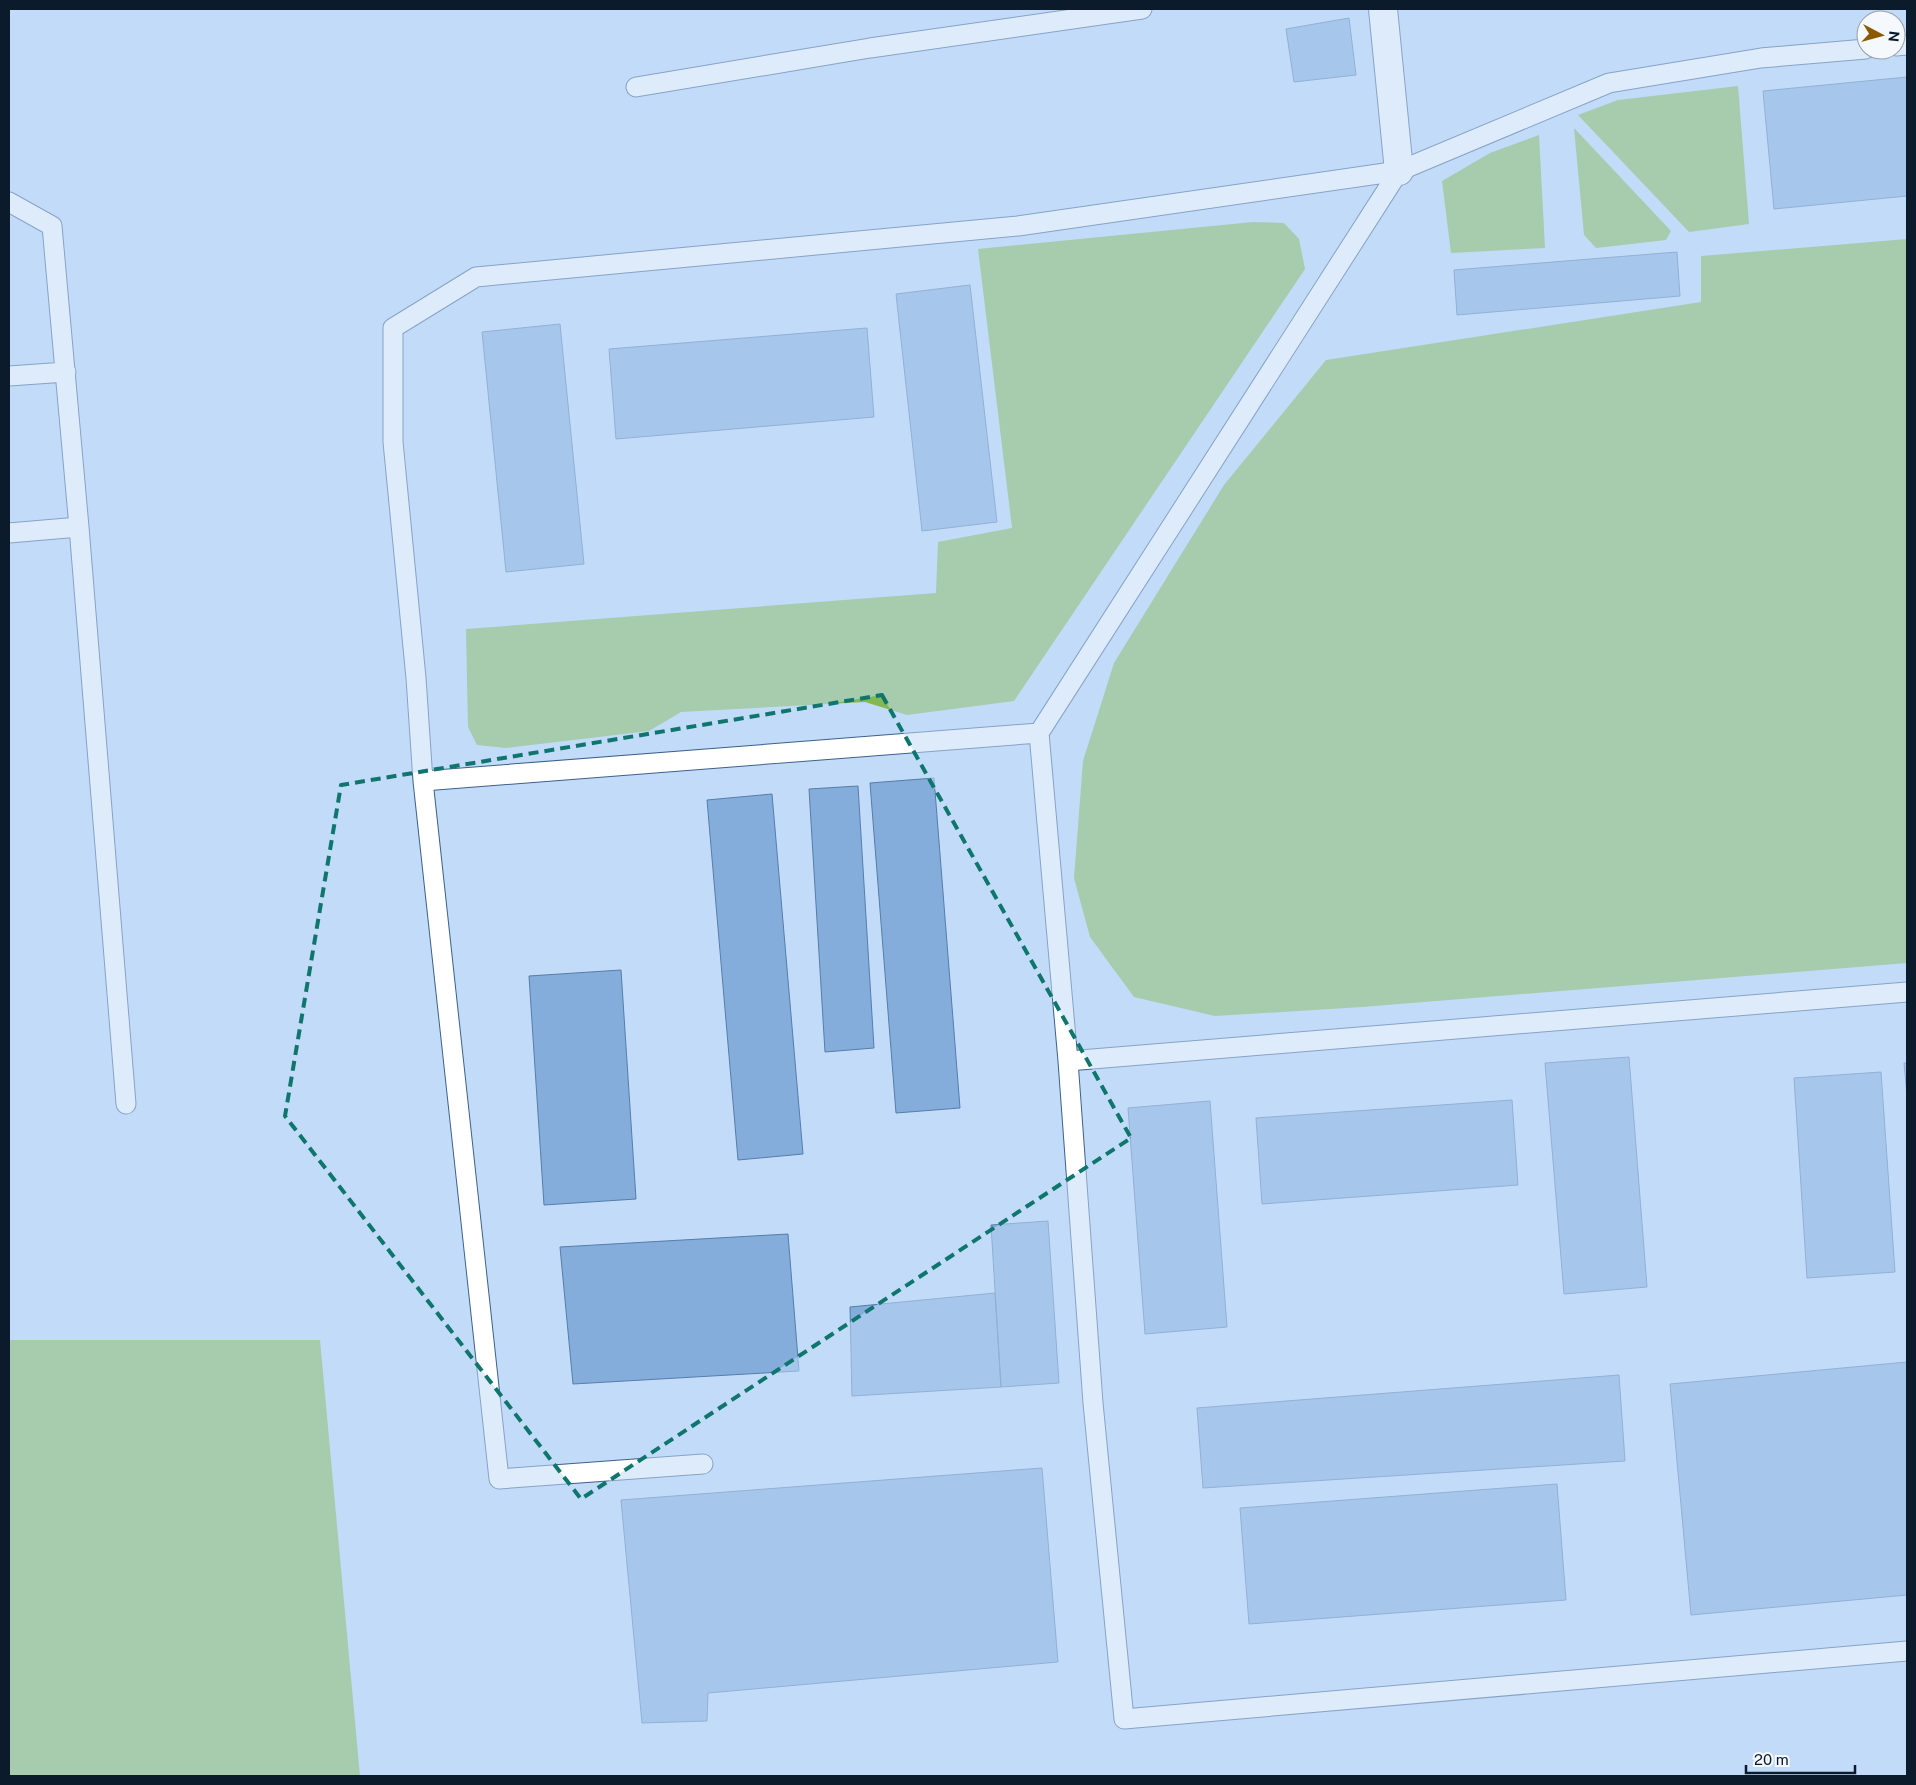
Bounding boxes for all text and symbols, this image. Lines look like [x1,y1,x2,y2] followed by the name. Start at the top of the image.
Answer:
[1856,10,1906,60] north arrow
[1885,30,1902,43] text: N
[1746,1742,1855,1774] scale bar
[1754,1751,1789,1768] text: 20 m

